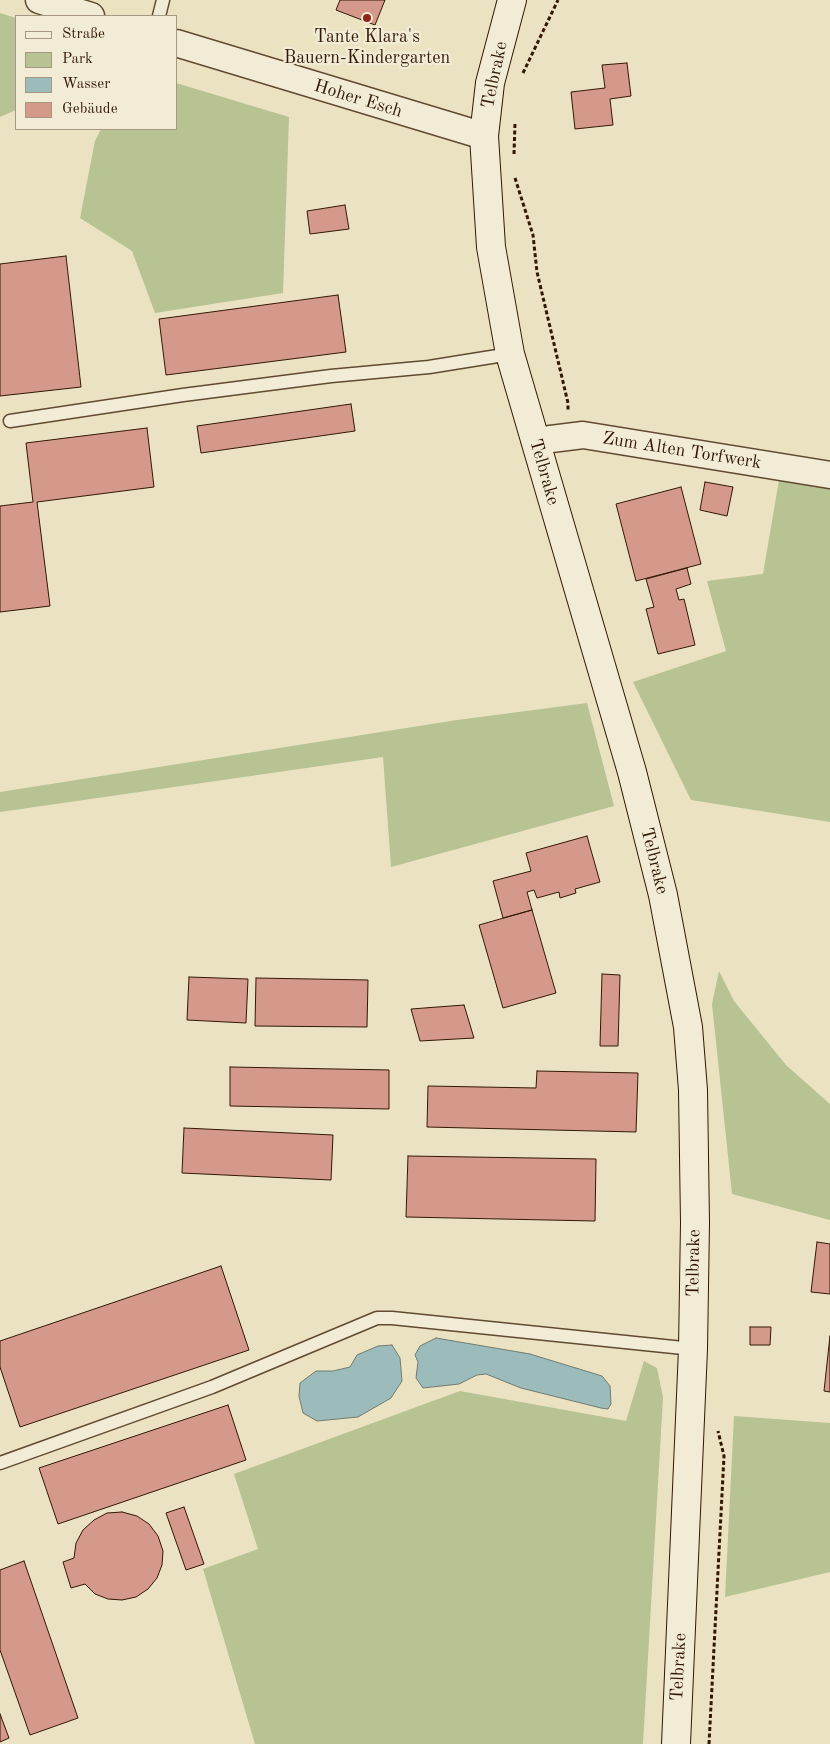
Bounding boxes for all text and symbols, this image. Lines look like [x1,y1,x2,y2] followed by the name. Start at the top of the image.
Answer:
[361,12,373,24] marker: Tante Klara's Bauern-Kindergarten
[15,15,178,130] legend
[284,26,450,68] place label: Tante Klara's Bauern-Kindergarten
[62,27,105,42] text: Straße
[477,40,513,110] street label: Telbrake
[62,52,93,67] text: Park
[311,75,405,123] street label: Hoher Esch
[62,77,110,92] text: Wasser
[62,102,118,117] text: Gebäude
[601,428,763,474] street label: Zum Alten Torfwerk
[524,436,564,508] street label: Telbrake
[635,825,673,897] street label: Telbrake
[683,1229,705,1297] street label: Telbrake
[666,1633,692,1701] street label: Telbrake

